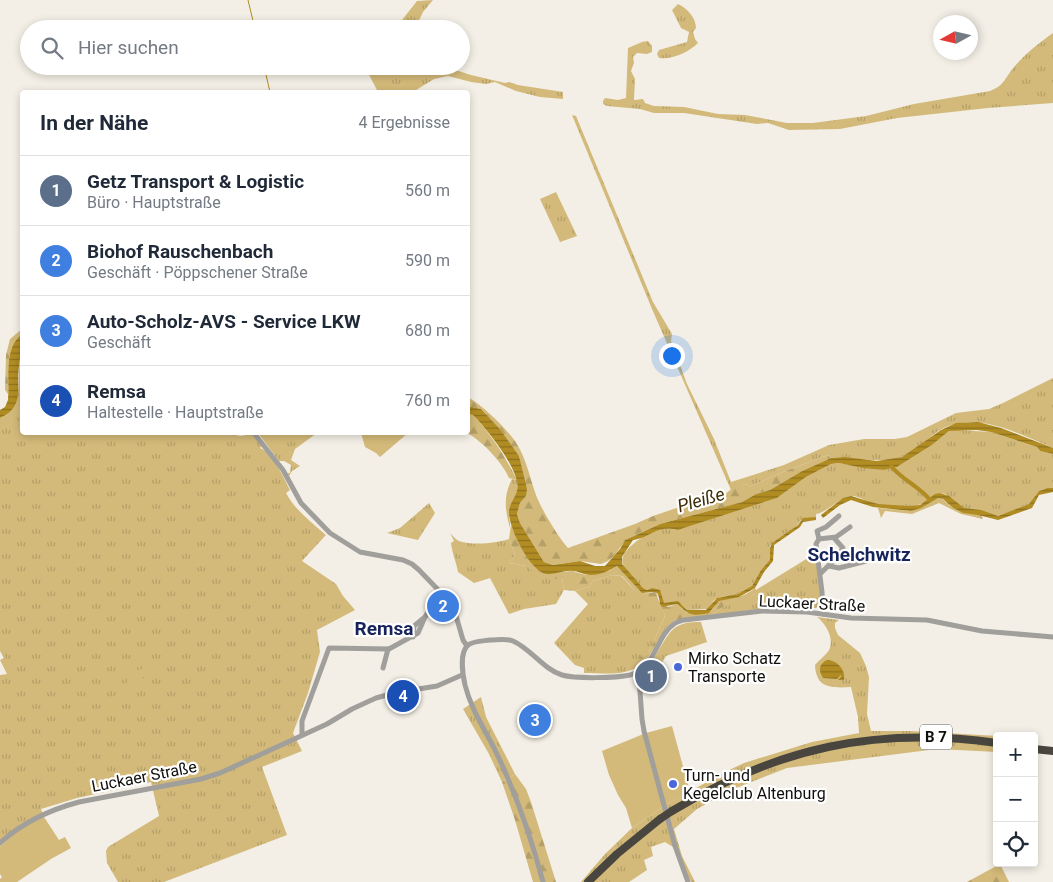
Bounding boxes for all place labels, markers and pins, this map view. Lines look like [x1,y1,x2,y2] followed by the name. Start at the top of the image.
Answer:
[427,587,459,625] pin: 2
[688,649,781,686] place label: Mirko Schatz Transporte
[635,657,667,695] pin: 1
[672,661,684,673] marker: Mirko Schatz Transporte
[387,677,419,715] pin: 4
[519,701,551,739] pin: 3
[683,766,826,803] place label: Turn- und Kegelclub Altenburg
[667,778,679,790] marker: Turn- und Kegelclub Altenburg

